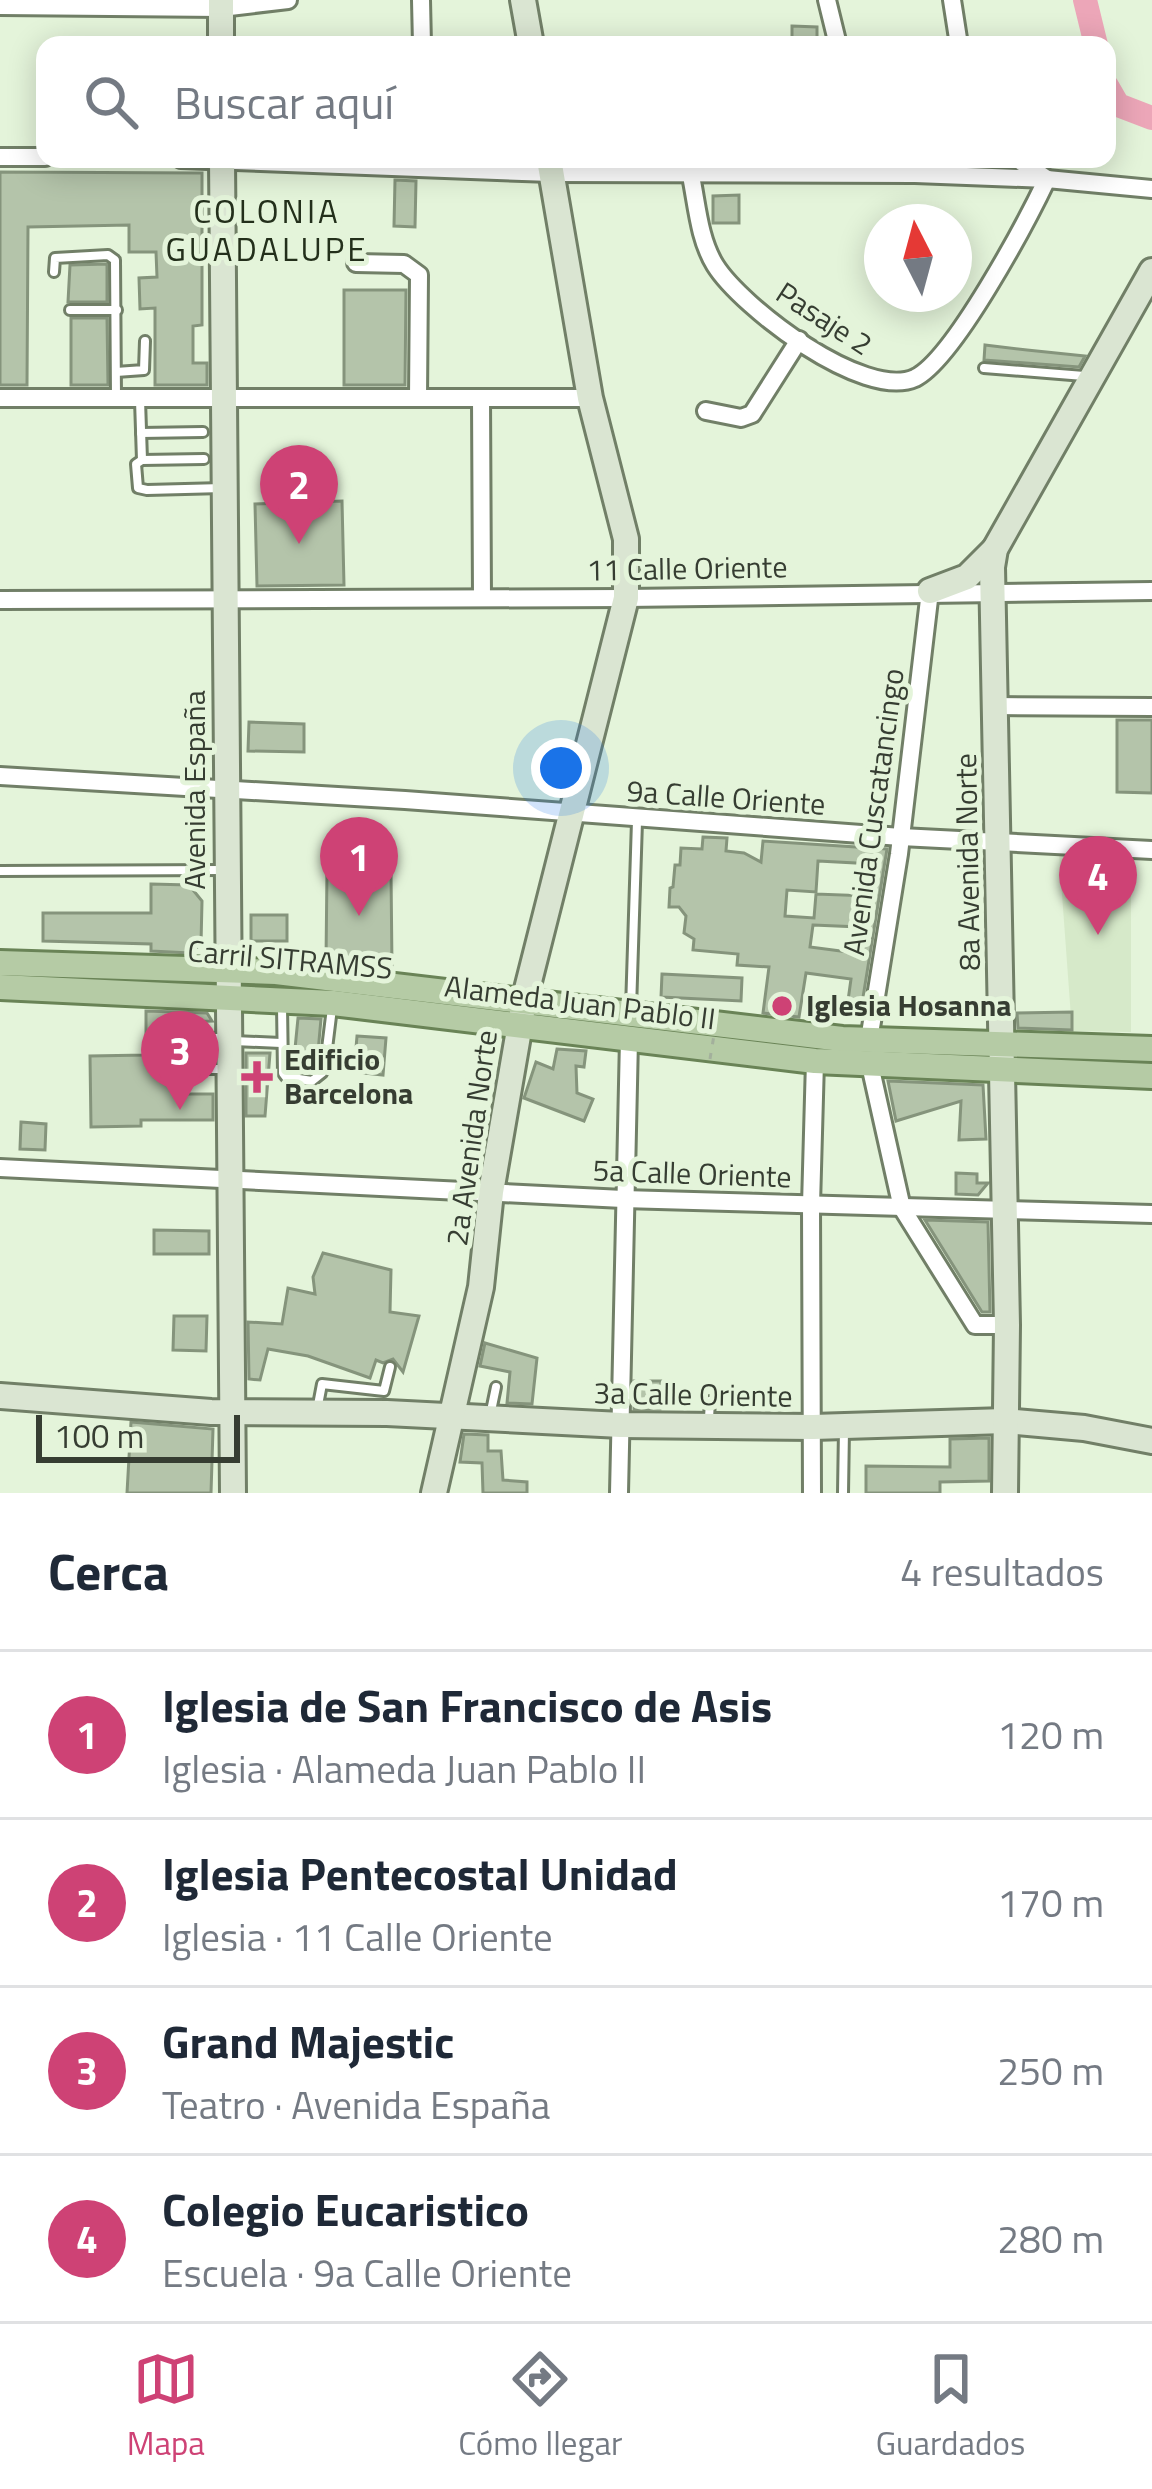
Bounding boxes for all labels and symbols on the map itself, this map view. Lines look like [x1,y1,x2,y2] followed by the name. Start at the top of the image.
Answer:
[166,186,368,274] district label: COLONIA GUADALUPE
[864,204,972,312] north arrow
[767,270,882,367] street label: Pasaje 2
[260,445,338,544] pin: 2
[586,543,788,593] street label: 11 Calle Oriente
[830,665,916,958] street label: Avenida Cuscatancingo
[171,690,217,890] street label: Avenida España
[531,738,591,798] your location
[942,753,992,971] street label: 8a Avenida Norte
[625,767,827,827] street label: 9a Calle Oriente
[320,817,398,916] pin: 1
[1059,836,1137,935] pin: 4
[186,927,394,991] street label: Carril SITRAMSS
[442,963,718,1041] street label: Alameda Juan Pablo II
[806,982,1012,1028] place label: Iglesia Hosanna
[769,993,795,1019] marker: Iglesia Hosanna
[141,1011,219,1110] pin: 3
[433,1027,509,1249] street label: 2a Avenida Norte
[284,1036,413,1116] place label: Edificio Barcelona
[241,1061,273,1093] marker: Edificio Barcelona
[592,1147,792,1199] street label: 5a Calle Oriente
[593,1369,793,1419] street label: 3a Calle Oriente
[36,1409,240,1462] scale bar

